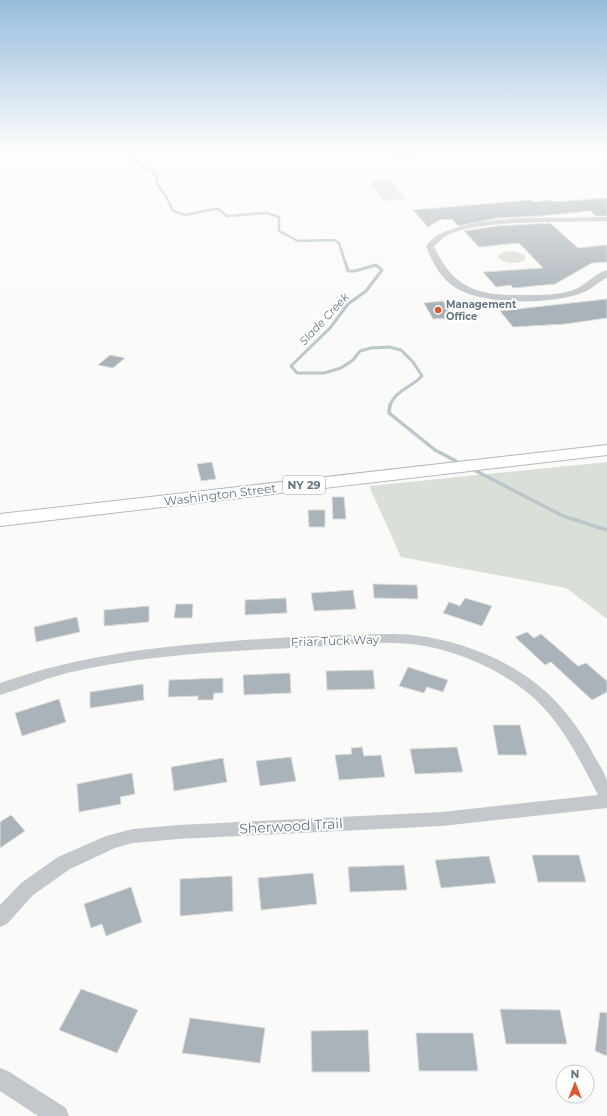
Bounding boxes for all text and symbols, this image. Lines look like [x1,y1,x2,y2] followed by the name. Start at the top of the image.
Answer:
[296,290,352,348] water label: Slade Creek
[446,298,517,323] place label: Management Office
[433,305,443,315] marker: Management Office
[283,476,325,494] road number: NY 29
[163,480,277,509] street label: Washington Street
[291,631,380,650] street label: Friar Tuck Way
[239,814,343,838] street label: Sherwood Trail
[555,1064,595,1104] north arrow
[571,1067,579,1081] text: N

